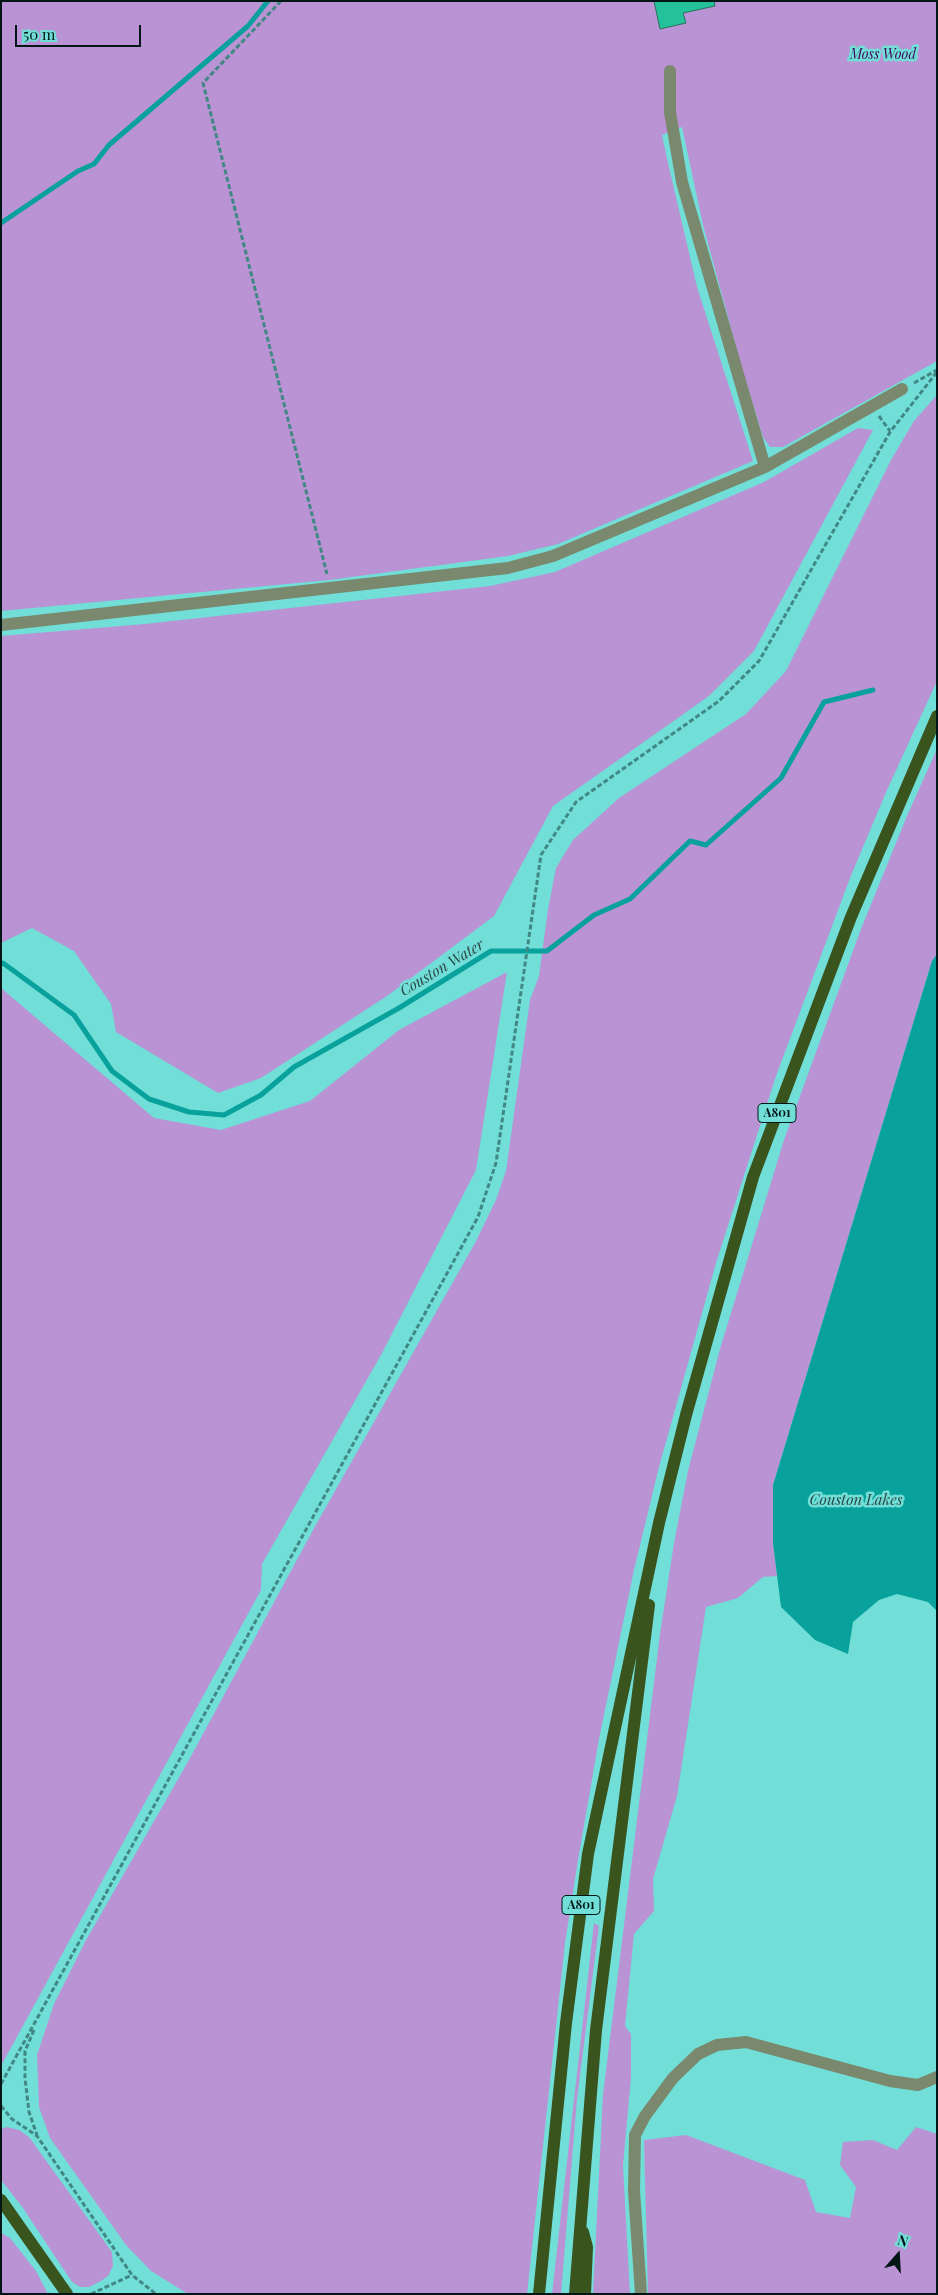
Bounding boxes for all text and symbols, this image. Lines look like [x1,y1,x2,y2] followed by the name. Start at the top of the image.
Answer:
[18,15,144,47] scale bar
[23,24,55,44] text: 50 m
[850,47,916,63] park label: Moss Wood
[397,936,487,1000] water label: Couston Water
[758,1104,796,1122] road number: A801
[810,1491,902,1509] water label: Couston Lakes
[562,1896,600,1914] road number: A801
[873,2230,923,2280] north arrow
[895,2230,911,2251] text: N

